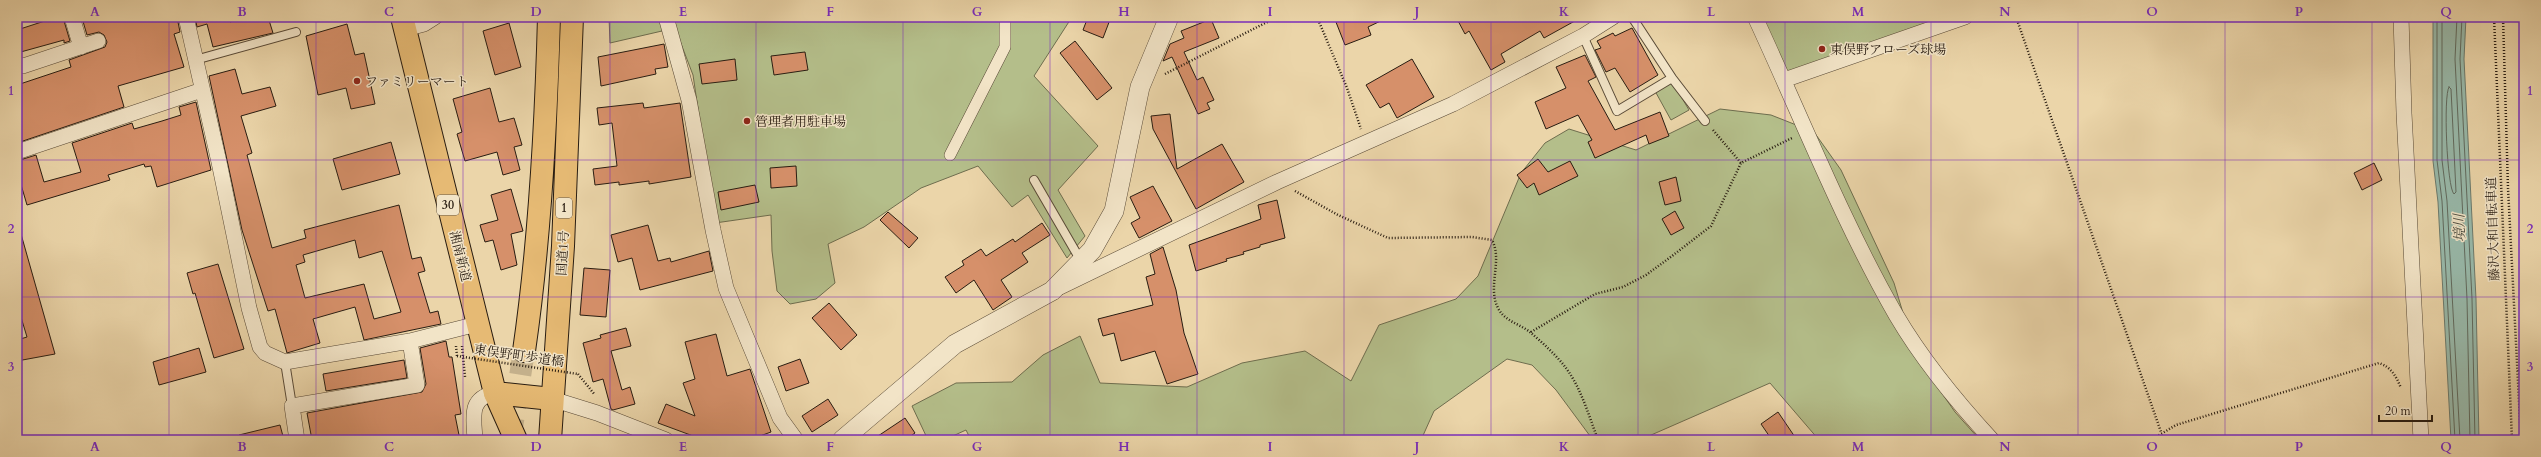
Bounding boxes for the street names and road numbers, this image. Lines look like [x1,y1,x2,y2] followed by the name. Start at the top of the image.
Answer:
[2482,177,2504,281] street label: 藤沢大和自転車道
[437,195,459,215] road number: 30
[556,198,572,218] road number: 1
[445,229,475,284] street label: 湘南新道
[553,230,573,276] street label: 国道1号
[473,341,565,371] street label: 東俣野町歩道橋

